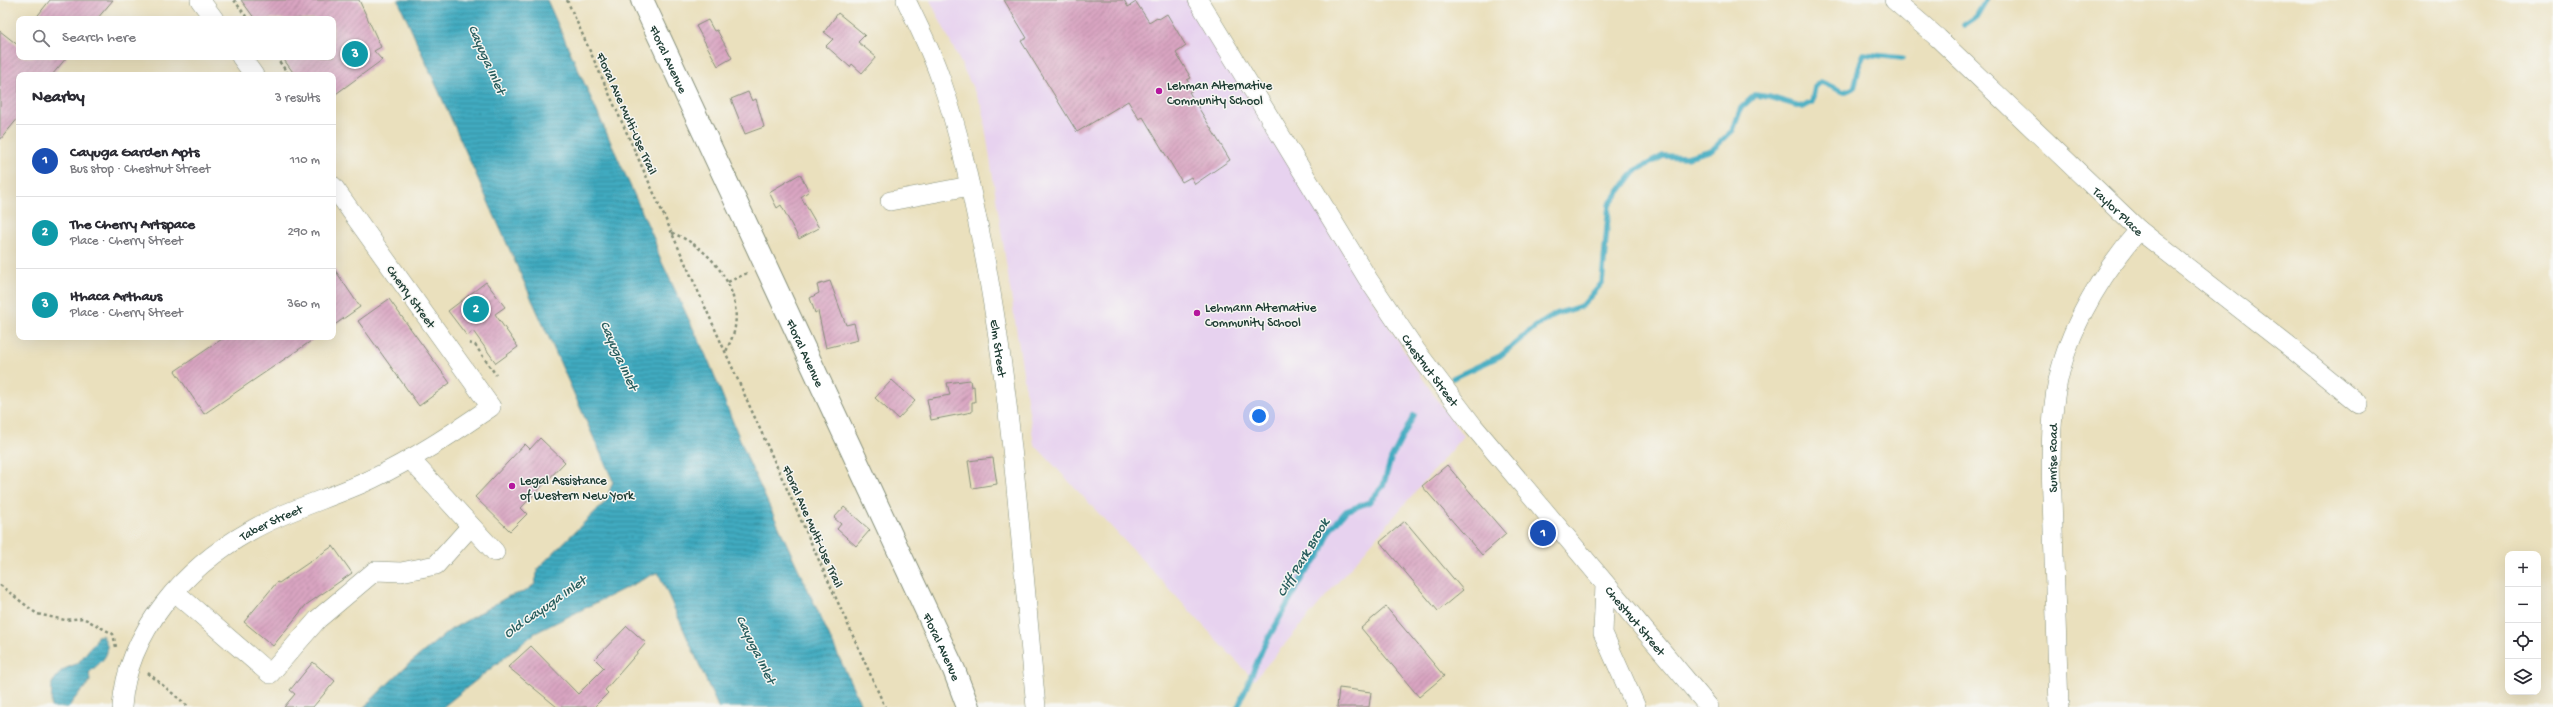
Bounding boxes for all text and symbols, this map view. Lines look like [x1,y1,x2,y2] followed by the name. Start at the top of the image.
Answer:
[16,16,336,60] search box
[463,23,509,99] water label: Cayuga Inlet
[644,23,690,97] street label: Floral Avenue
[30,27,52,49] icon: search
[62,29,136,47] text: Search here
[342,39,368,69] pin: 3
[592,50,659,177] street label: Floral Ave Multi-Use Trail
[1167,79,1273,109] place label: Lehman Alternative Community School
[1154,86,1164,96] marker: Lehman Alternative Community School
[32,88,85,108] text: Nearby
[275,91,320,106] text: 3 results
[70,144,199,162] text: Cayuga Garden Apts
[42,153,48,168] text: 1
[290,153,320,168] text: 110 m
[70,162,210,177] text: Bus stop · Chestnut Street
[2088,184,2146,241] street label: Taylor Place
[70,216,195,234] text: The Cherry Artspace
[42,225,48,240] text: 2
[287,225,320,240] text: 290 m
[70,234,183,249] text: Place · Cherry Street
[382,263,439,333] street label: Cherry Street
[70,288,162,306] text: Ithaca Arthaus
[463,294,489,324] pin: 2
[42,297,48,312] text: 3
[287,297,320,312] text: 360 m
[1205,301,1317,331] place label: Lehmann Alternative Community School
[70,306,183,321] text: Place · Cherry Street
[1192,308,1202,318] marker: Lehmann Alternative Community School
[781,316,826,390] street label: Floral Avenue
[985,318,1009,380] street label: Elm Street
[595,319,641,395] water label: Cayuga Inlet
[1397,332,1462,412] street label: Chestnut Street
[1249,406,1269,426] your location
[2046,422,2062,493] street label: Sunrise Road
[778,463,845,590] street label: Floral Ave Multi-Use Trail
[520,474,635,504] place label: Legal Assistance of Western New York
[507,481,517,491] marker: Legal Assistance of Western New York
[237,502,307,546] street label: Taber Street
[1274,514,1335,601] water label: Cliff Park Brook
[1530,518,1556,548] pin: 1
[2505,551,2541,695] map controls
[2505,551,2541,587] button: +
[501,572,592,643] water label: Old Cayuga Inlet
[1601,584,1669,661] street label: Chestnut Street
[2505,587,2541,623] button: −
[918,610,963,684] street label: Floral Avenue
[731,613,780,689] water label: Cayuga Inlet
[2505,623,2541,659] button: locate
[2505,659,2541,695] button: layers

